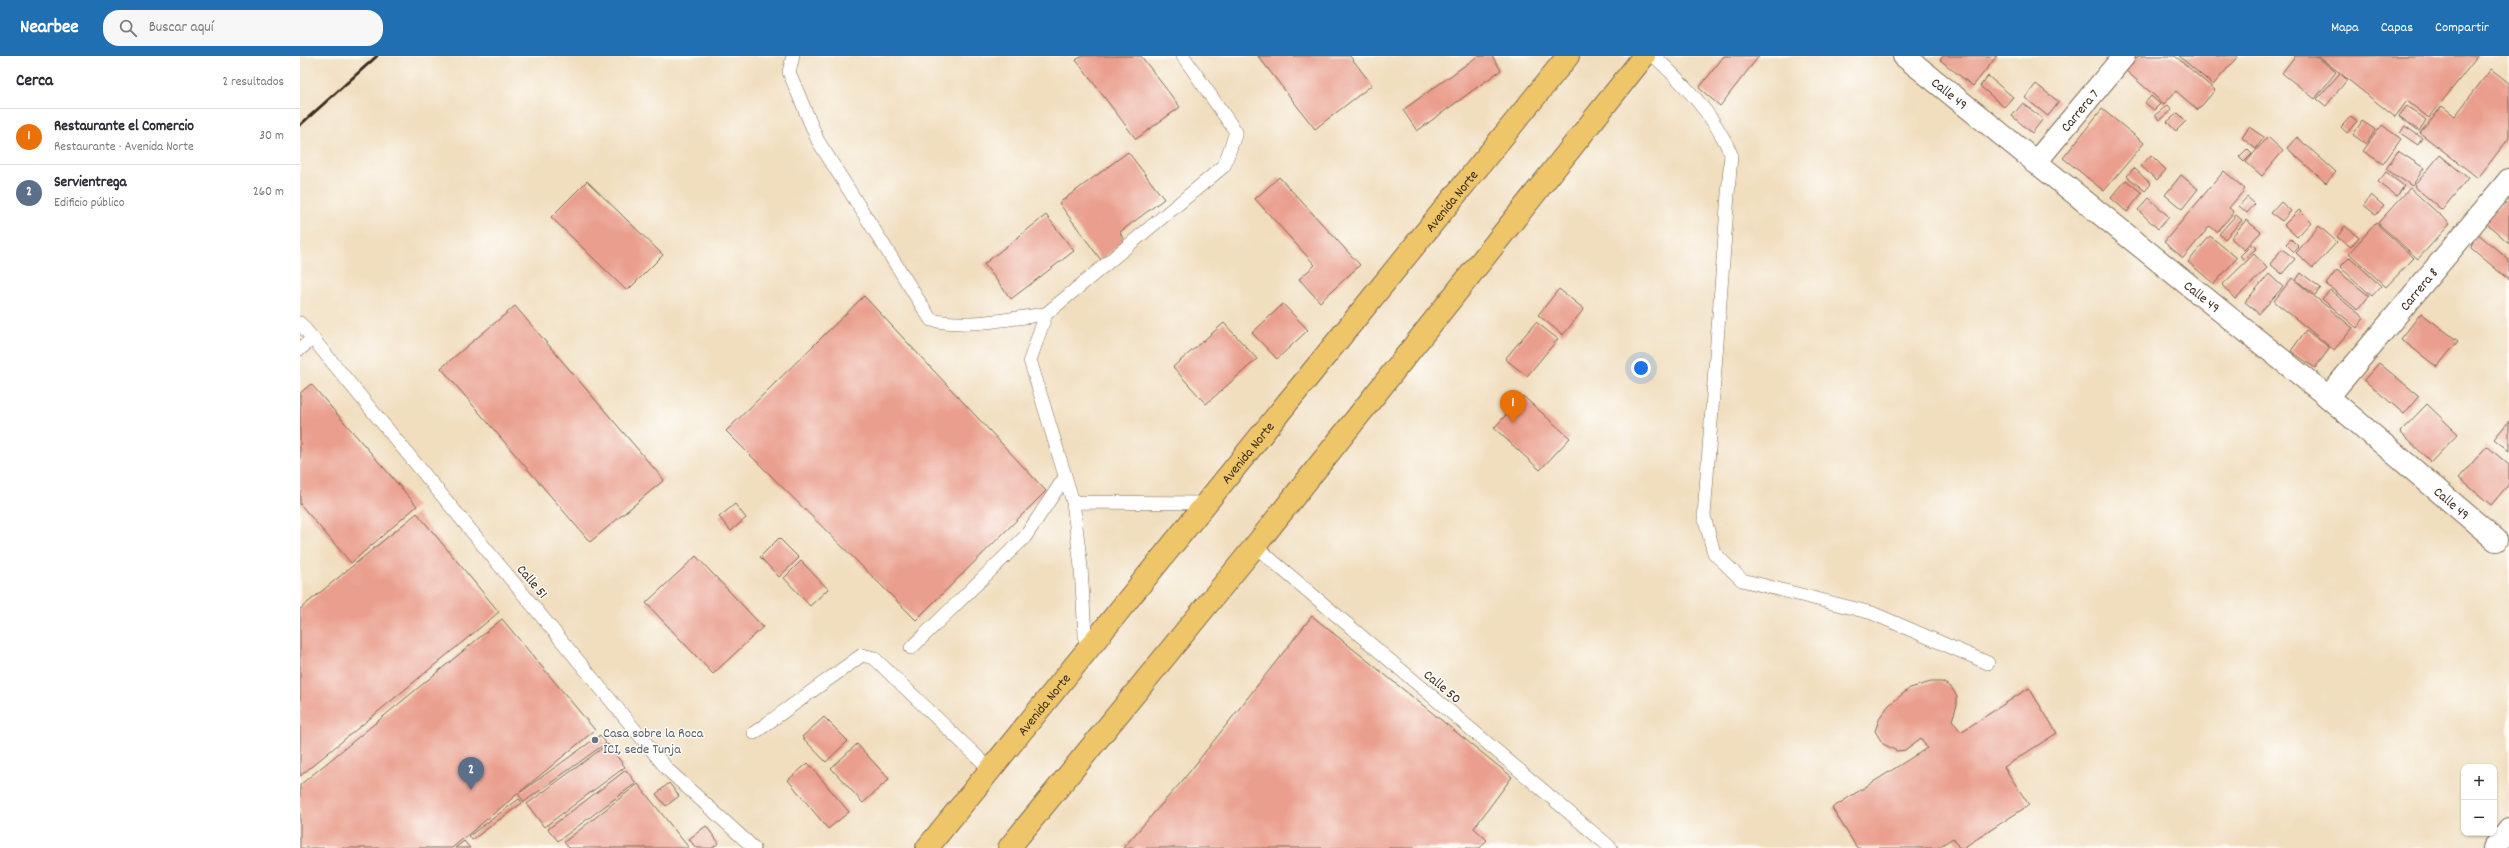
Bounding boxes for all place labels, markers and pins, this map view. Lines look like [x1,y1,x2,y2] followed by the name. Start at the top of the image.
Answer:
[1500,390,1526,423] pin: 1
[603,724,704,760] place label: Casa sobre la Roca ICI, sede Tunja
[590,735,600,745] marker: Casa sobre la Roca ICI, sede Tunja
[458,757,484,790] pin: 2

